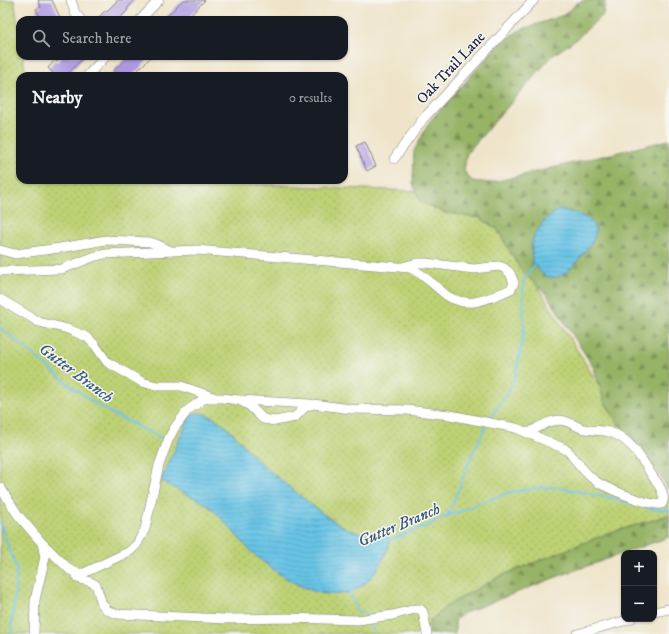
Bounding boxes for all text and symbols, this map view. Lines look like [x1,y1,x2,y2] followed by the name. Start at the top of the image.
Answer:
[16,16,348,60] search box
[30,27,52,49] icon: search
[413,28,489,108] street label: Oak Trail Lane
[62,29,131,48] text: Search here
[32,87,82,109] text: Nearby
[289,90,332,106] text: 0 results
[35,339,117,407] water label: Gutter Branch
[355,499,443,551] water label: Gutter Branch
[621,550,657,622] map controls
[621,550,657,586] button: +
[621,586,657,622] button: −

